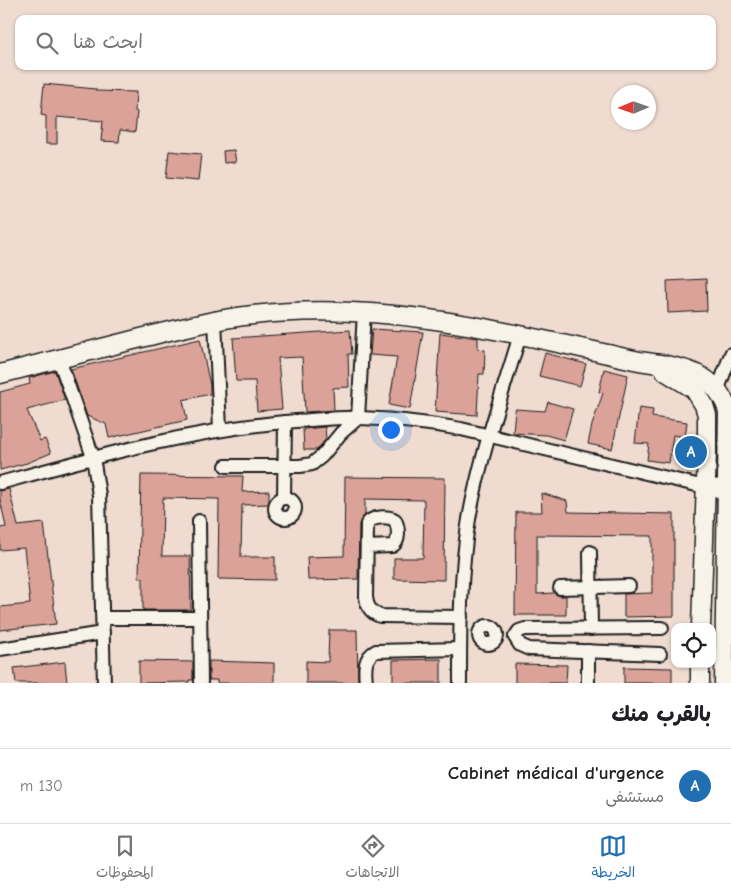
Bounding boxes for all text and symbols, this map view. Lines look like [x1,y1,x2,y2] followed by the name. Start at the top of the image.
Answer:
[15,15,716,70] search box
[33,29,61,57] icon: search
[73,31,143,53] text: ابحث هنا
[611,85,656,130] north arrow
[378,417,404,443] your location
[675,433,707,471] pin: A
[671,623,716,668] map controls
[671,623,716,668] button: locate
[611,702,711,726] text: بالقرب منك
[448,762,664,784] text: Cabinet médical d'urgence
[20,777,63,795] text: 130 m
[691,777,699,795] text: A
[605,788,664,806] text: مستشفى
[96,832,154,885] tab: المحفوظات
[345,832,400,885] tab: الاتجاهات
[591,832,635,885] tab: الخريطة

